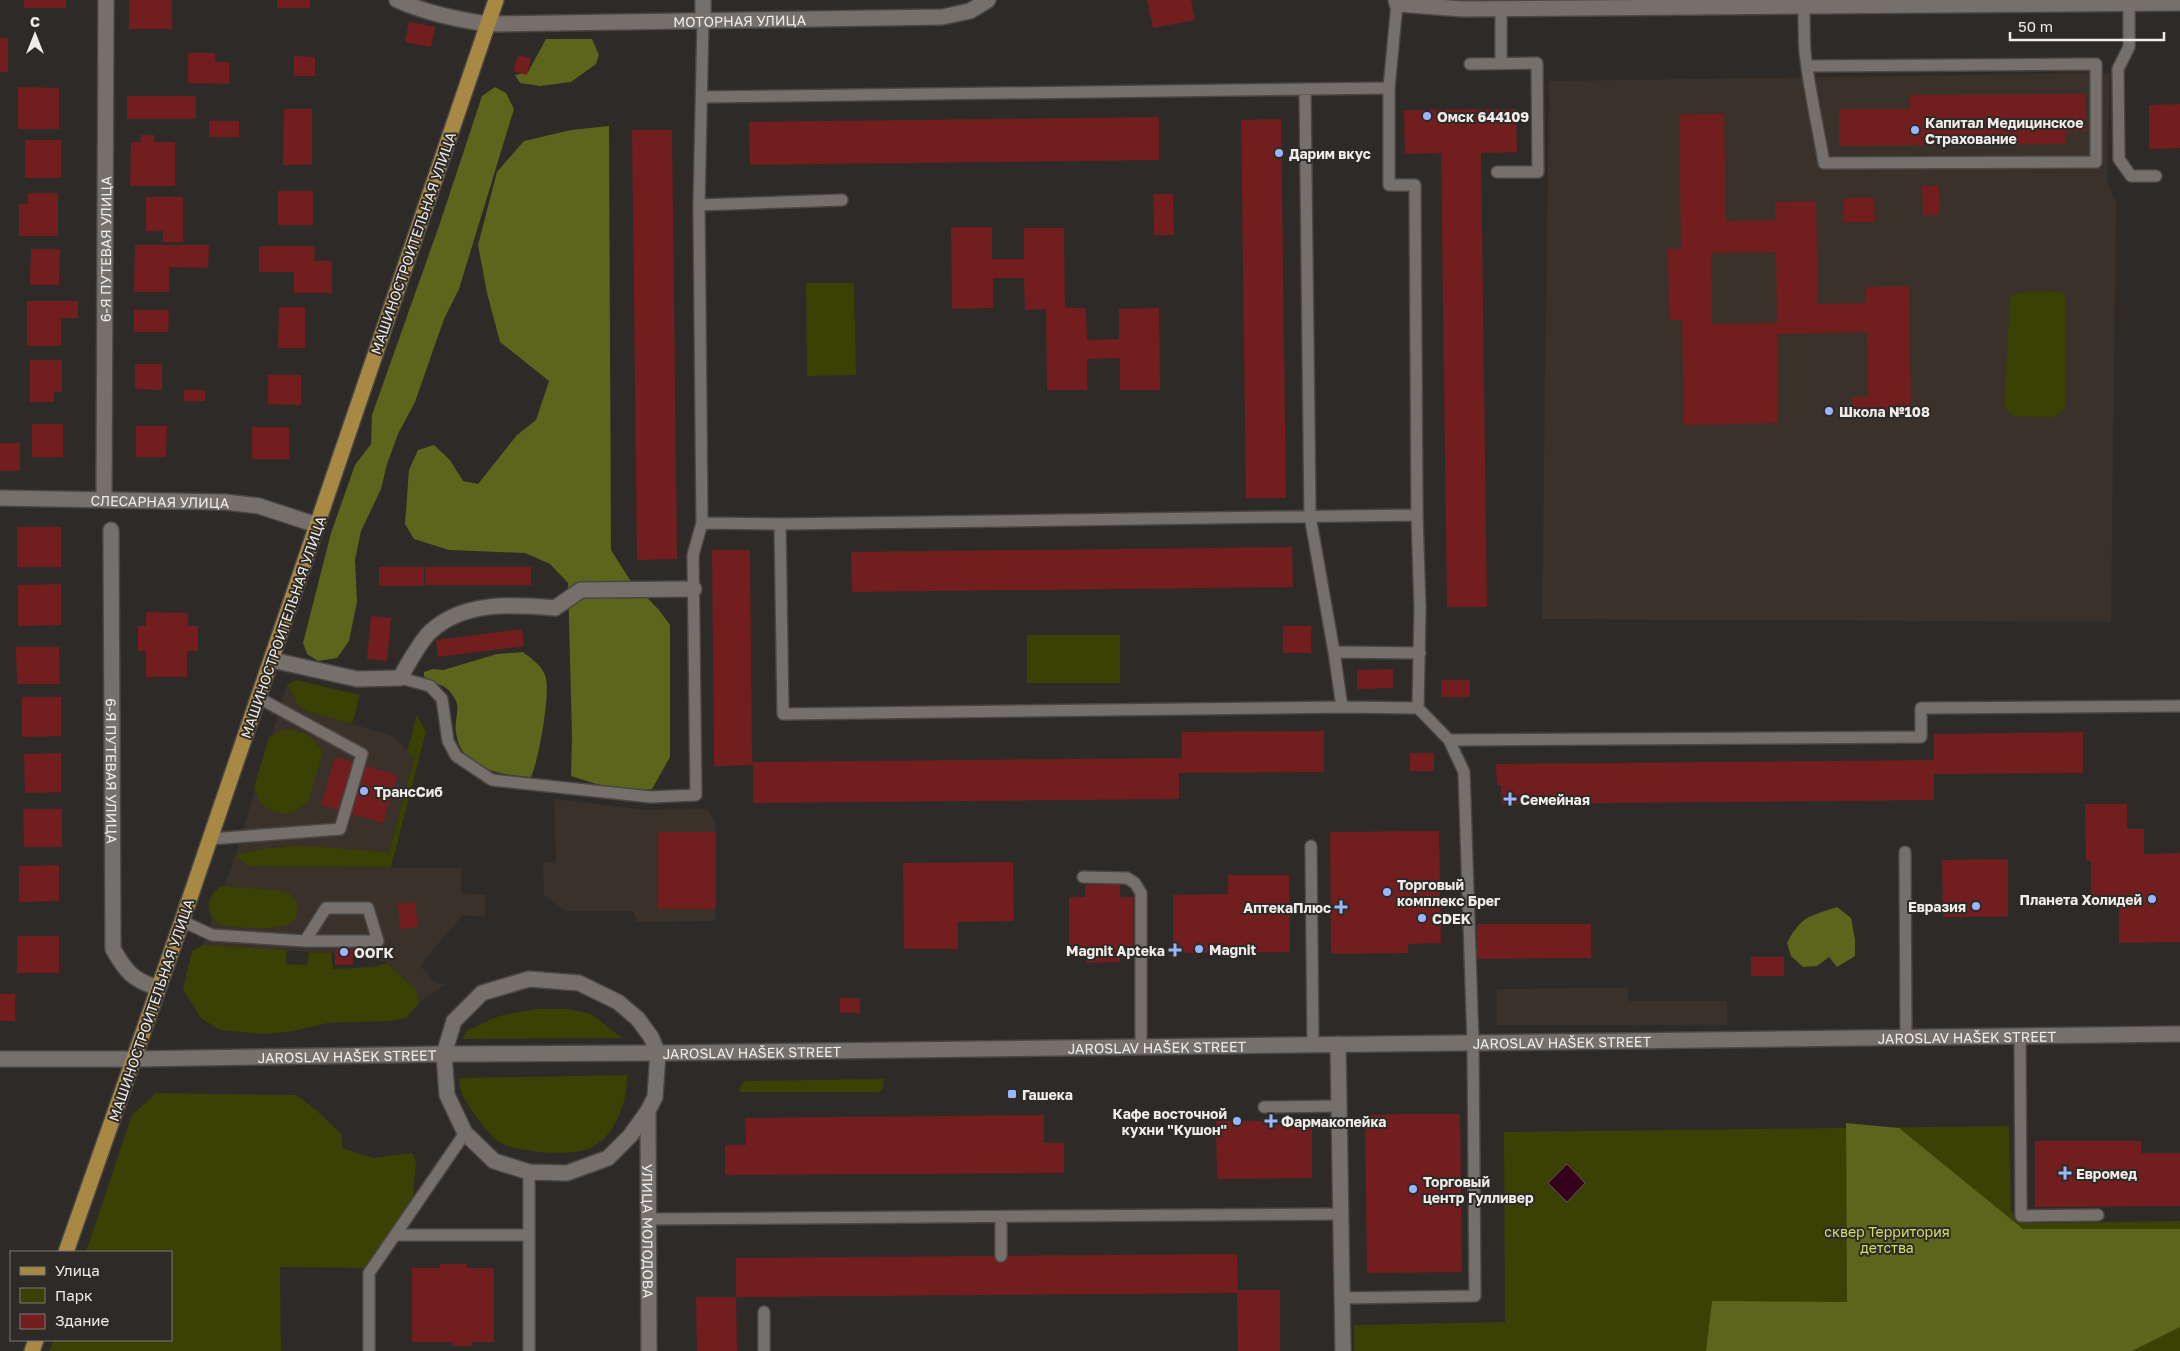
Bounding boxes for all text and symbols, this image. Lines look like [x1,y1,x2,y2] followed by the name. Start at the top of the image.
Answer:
[10,10,60,60] north arrow
[2010,10,2164,42] scale bar
[673,11,807,30] street label: МОТОРНАЯ УЛИЦА
[30,13,40,30] text: С
[2018,17,2053,35] text: 50 m
[1437,108,1529,125] place label: Омск 644109
[1421,110,1433,122] marker: Омск 644109
[1925,114,2084,147] place label: Капитал Медицинское Страхование
[1909,124,1921,136] marker: Капитал Медицинское Страхование
[367,129,459,356] street label: МАШИНОСТРОИТЕЛЬНАЯ УЛИЦА
[1289,145,1371,162] place label: Дарим вкус
[1273,147,1285,159] marker: Дарим вкус
[96,175,114,322] street label: 6-Я ПУТЕВАЯ УЛИЦА
[1839,403,1930,420] place label: Школа №108
[1823,405,1835,417] marker: Школа №108
[90,491,230,511] street label: СЛЕСАРНАЯ УЛИЦА
[237,513,329,740] street label: МАШИНОСТРОИТЕЛЬНАЯ УЛИЦА
[103,698,121,845] street label: 6-Я ПУТЕВАЯ УЛИЦА
[374,783,443,800] place label: ТрансСиб
[358,785,370,797] marker: ТрансСиб
[1520,791,1590,808] place label: Семейная
[1504,793,1516,805] marker: Семейная
[1397,876,1501,909] place label: Торговый комплекс Брег
[1381,886,1393,898] marker: Торговый комплекс Брег
[2019,891,2142,908] place label: Планета Холидей
[2146,893,2158,905] marker: Планета Холидей
[105,896,197,1123] street label: МАШИНОСТРОИТЕЛЬНАЯ УЛИЦА
[1908,898,1966,915] place label: Евразия
[1243,899,1331,916] place label: АптекаПлюс
[1970,900,1982,912] marker: Евразия
[1335,901,1347,913] marker: АптекаПлюс
[1432,910,1471,927] place label: CDEK
[1416,912,1428,924] marker: CDEK
[1209,941,1256,958] place label: Magnit
[1066,942,1165,959] place label: Magnit Apteka
[1193,943,1205,955] marker: Magnit
[354,944,394,961] place label: ООГК
[1169,944,1181,956] marker: Magnit Apteka
[338,946,350,958] marker: ООГК
[1877,1027,2057,1046] street label: JAROSLAV HAŠEK STREET
[1472,1032,1652,1051] street label: JAROSLAV HAŠEK STREET
[1068,1037,1247,1056] street label: JAROSLAV HAŠEK STREET
[663,1042,842,1061] street label: JAROSLAV HAŠEK STREET
[258,1046,437,1065] street label: JAROSLAV HAŠEK STREET
[1022,1086,1073,1103] place label: Гашека
[1006,1088,1018,1100] marker: Гашека
[1113,1105,1227,1138] place label: Кафе восточной кухни "Кушон"
[1281,1113,1387,1130] place label: Фармакопейка
[1231,1115,1243,1127] marker: Кафе восточной кухни "Кушон"
[1265,1115,1277,1127] marker: Фармакопейка
[640,1164,657,1299] street label: УЛИЦА МОЛОДОВА
[2076,1165,2137,1182] place label: Евромед
[2058,1166,2072,1180] marker: Евромед
[1423,1173,1534,1206] place label: Торговый центр Гулливер
[1407,1183,1419,1195] marker: Торговый центр Гулливер
[1824,1223,1950,1256] park label: сквер Территория детства
[10,1251,172,1341] legend
[55,1261,100,1279] text: Улица
[55,1286,93,1304] text: Парк
[55,1311,109,1329] text: Здание

